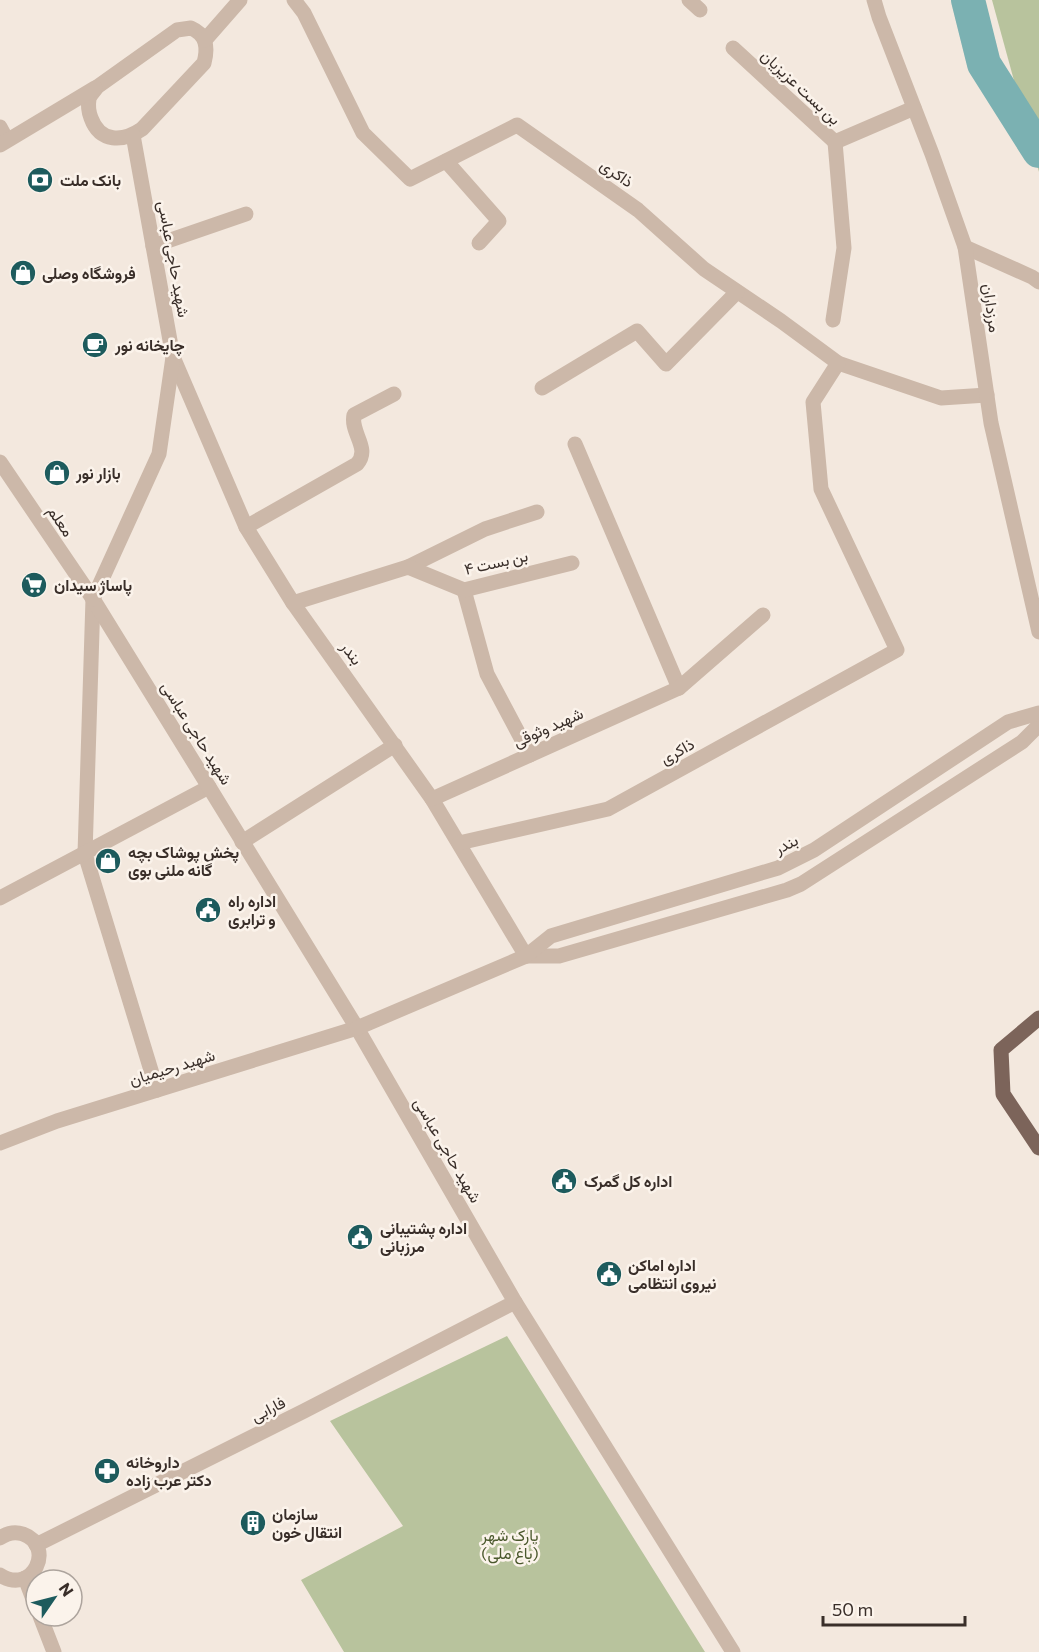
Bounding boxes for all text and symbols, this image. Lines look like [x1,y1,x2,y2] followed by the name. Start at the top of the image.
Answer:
[756,45,845,130] street label: بن بست عزیزیان
[596,155,637,192] street label: ذاکری
[25,165,55,195] bank icon: بانک ملت
[60,170,121,190] place label: بانک ملت
[153,199,194,319] street label: شهید حاجی عباسی
[8,258,38,288] shop icon: فروشگاه وصلی
[42,263,136,284] place label: فروشگاه وصلی
[978,282,1005,334] street label: مرزداران
[80,330,110,360] cafe icon: چایخانه نور
[114,335,185,357] place label: چایخانه نور
[42,458,72,488] shop icon: بازار نور
[75,463,121,484] place label: بازار نور
[43,502,78,541] street label: معلم
[462,545,530,580] street label: بن بست ۴
[19,570,49,600] supermarket icon: پاساژ سیدان
[54,575,132,597] place label: پاساژ سیدان
[335,637,367,669] street label: بندر
[156,678,237,789] street label: شهید حاجی عباسی
[510,703,587,752] street label: شهید وثوقی
[656,734,698,769] street label: ذاکری
[770,830,802,860] street label: بندر
[128,842,239,881] place label: پخش پوشاک بچه گانه ملنی بوی
[93,846,123,876] shop icon: پخش پوشاک بچه گانه ملنی بوی
[228,891,276,930] place label: اداره راه و ترابری
[193,895,223,925] public building icon: اداره راه و ترابری
[127,1044,218,1090] street label: شهید رحیمیان
[409,1094,486,1207] street label: شهید حاجی عباسی
[549,1166,579,1196] public building icon: اداره کل گمرک
[584,1171,672,1192] place label: اداره کل گمرک
[380,1218,467,1257] place label: اداره پشتیبانی مرزبانی
[345,1222,375,1252] public building icon: اداره پشتیبانی مرزبانی
[628,1255,717,1294] place label: اداره اماکن نیروی انتظامی
[594,1259,624,1289] public building icon: اداره اماکن نیروی انتظامی
[247,1392,289,1427] street label: فارابی
[126,1452,212,1491] place label: داروخانه دکتر عرب زاده
[92,1456,122,1486] pharmacy icon: داروخانه دکتر عرب زاده
[272,1504,342,1543] place label: سازمان انتقال خون
[238,1508,268,1538] building icon: سازمان انتقال خون
[480,1525,539,1565] park label: پارک شهر (باغ ملی)
[24,1568,84,1628] north arrow
[55,1579,78,1599] text: N
[823,1589,966,1627] scale bar
[832,1598,873,1620] text: 50 m

